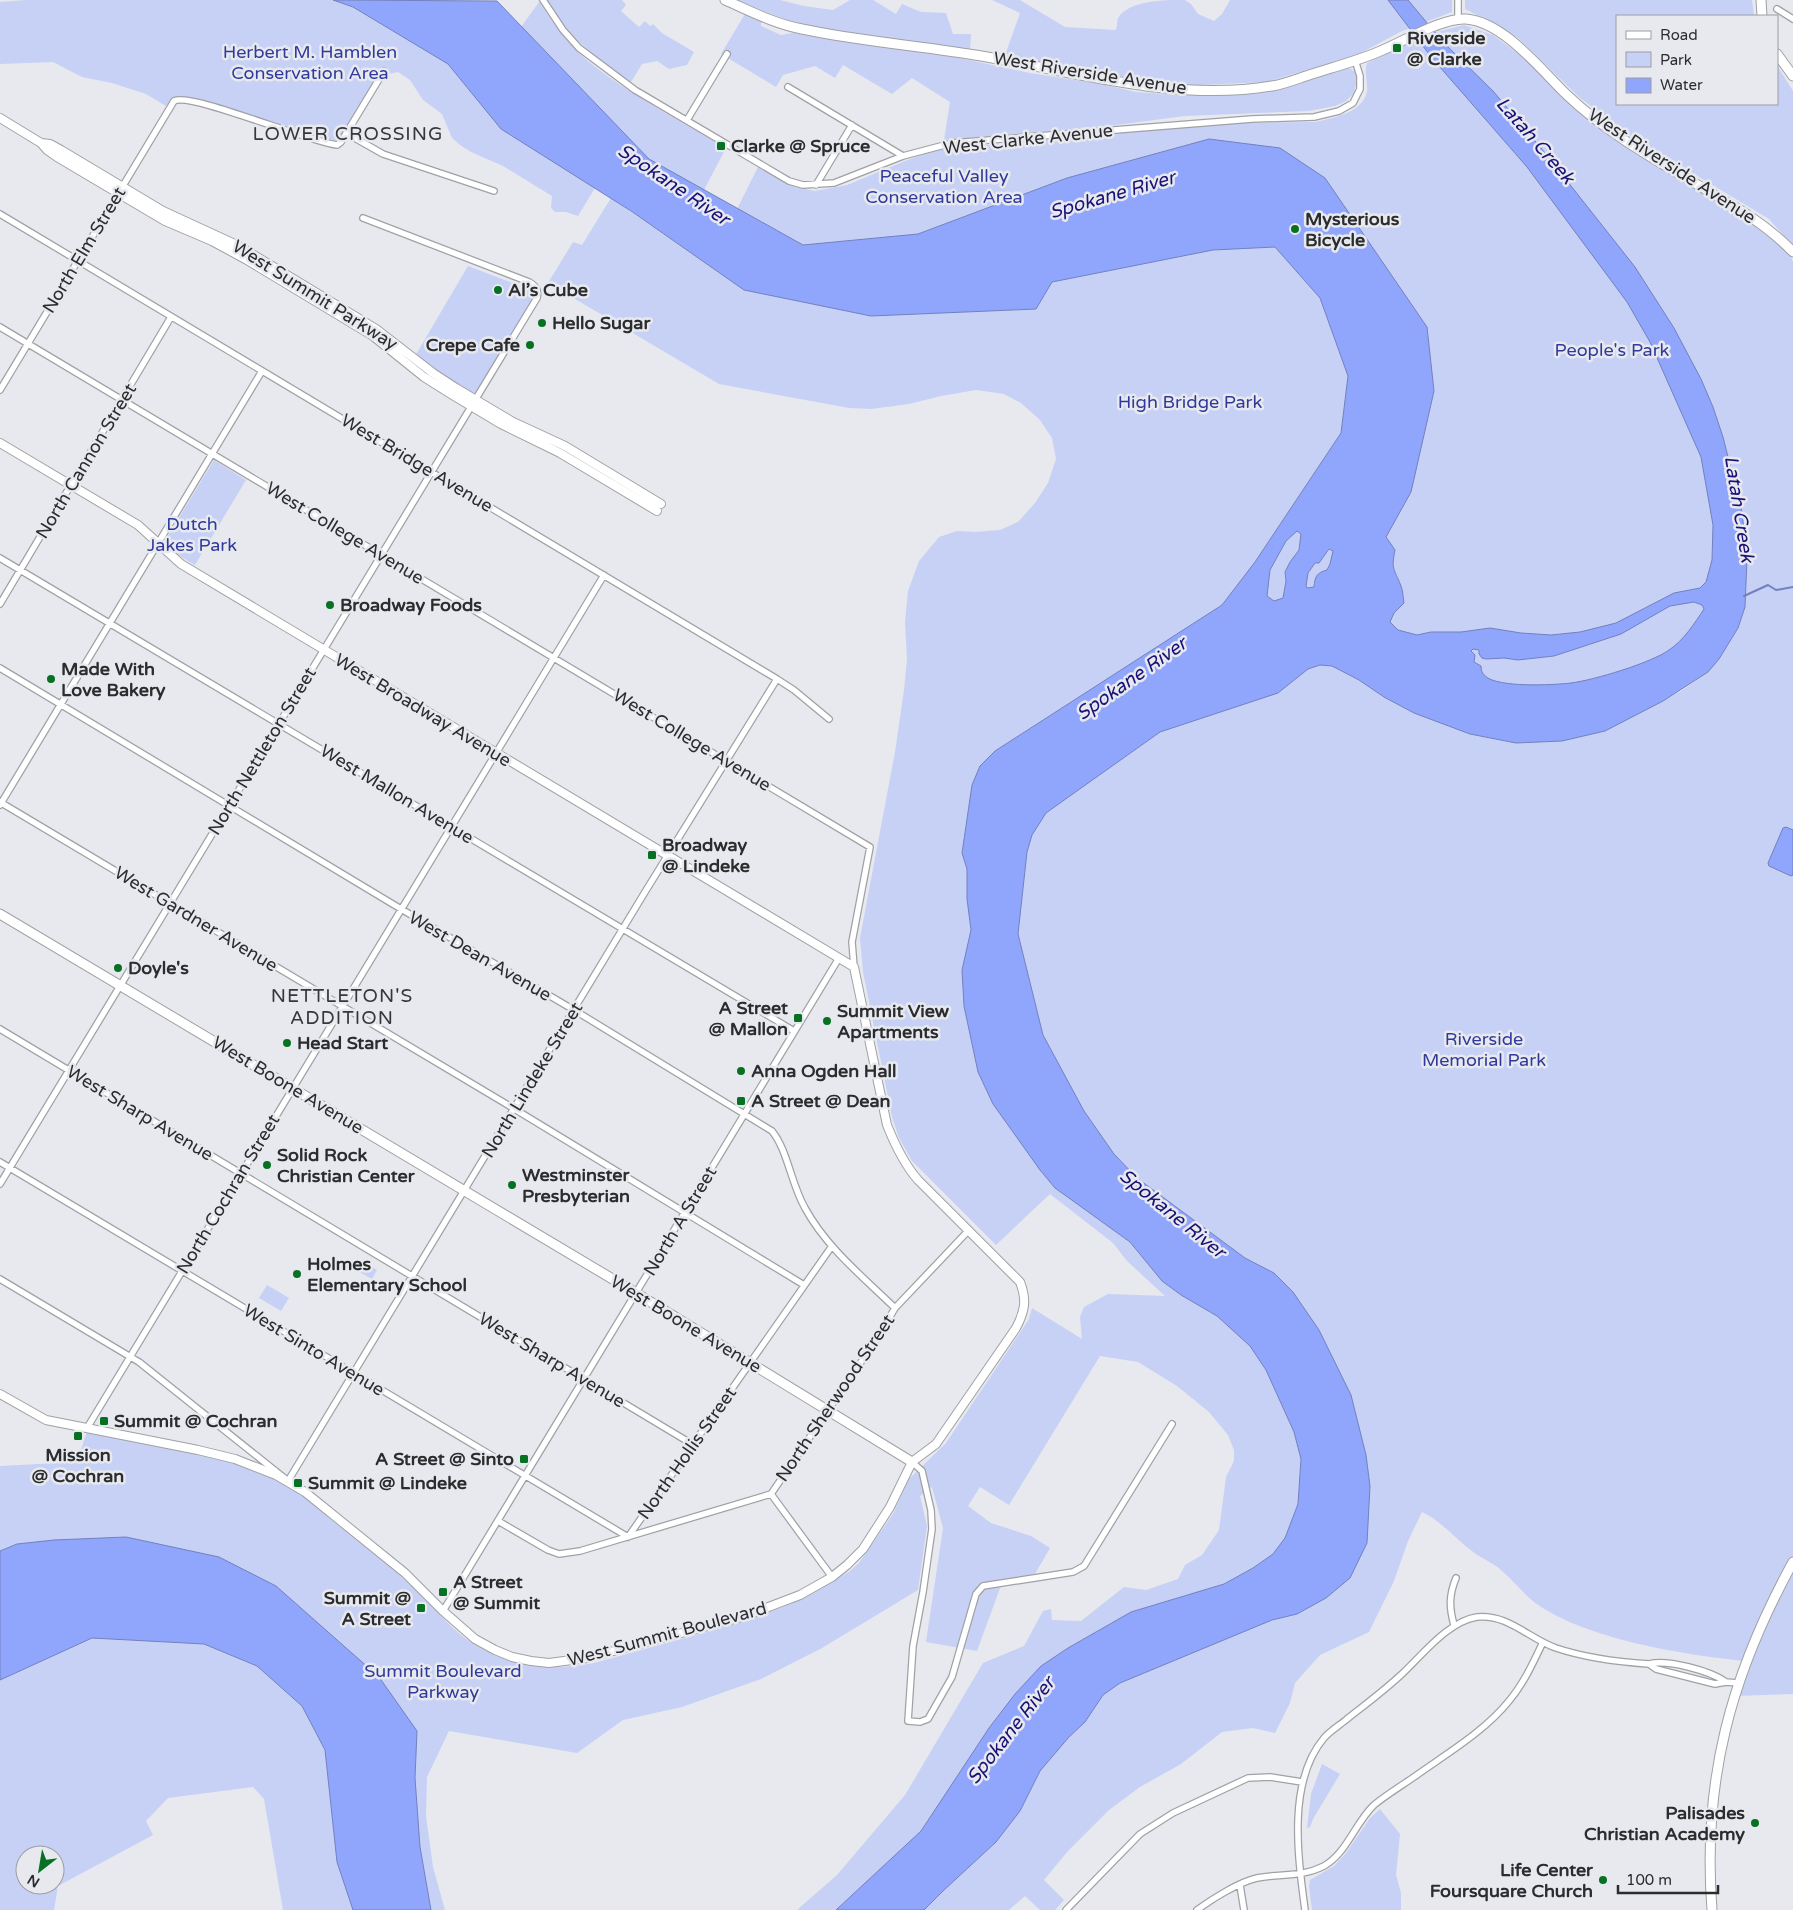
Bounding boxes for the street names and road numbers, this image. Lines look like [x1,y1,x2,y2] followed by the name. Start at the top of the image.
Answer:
[992,47,1188,99] street label: West Riverside Avenue
[1584,104,1760,228] street label: West Riverside Avenue
[942,119,1114,159] street label: West Clarke Avenue
[38,183,130,317] street label: North Elm Street
[228,235,402,355] street label: West Summit Parkway
[31,379,141,543] street label: North Cannon Street
[337,409,497,517] street label: West Bridge Avenue
[262,477,428,589] street label: West College Avenue
[331,649,515,771] street label: West Broadway Avenue
[203,663,321,839] street label: North Nettleton Street
[609,684,775,796] street label: West College Avenue
[316,739,478,849] street label: West Mallon Avenue
[110,862,282,976] street label: West Gardner Avenue
[405,906,555,1006] street label: West Dean Avenue
[477,998,587,1162] street label: North Lindeke Street
[209,1031,367,1139] street label: West Boone Avenue
[63,1061,217,1165] street label: West Sharp Avenue
[172,1110,284,1278] street label: North Cochran Street
[639,1162,721,1280] street label: North A Street
[607,1270,765,1378] street label: West Boone Avenue
[239,1299,389,1401] street label: West Sinto Avenue
[475,1308,629,1412] street label: West Sharp Avenue
[771,1310,899,1486] street label: North Sherwood Street
[633,1382,741,1524] street label: North Hollis Street
[565,1597,769,1671] street label: West Summit Boulevard

